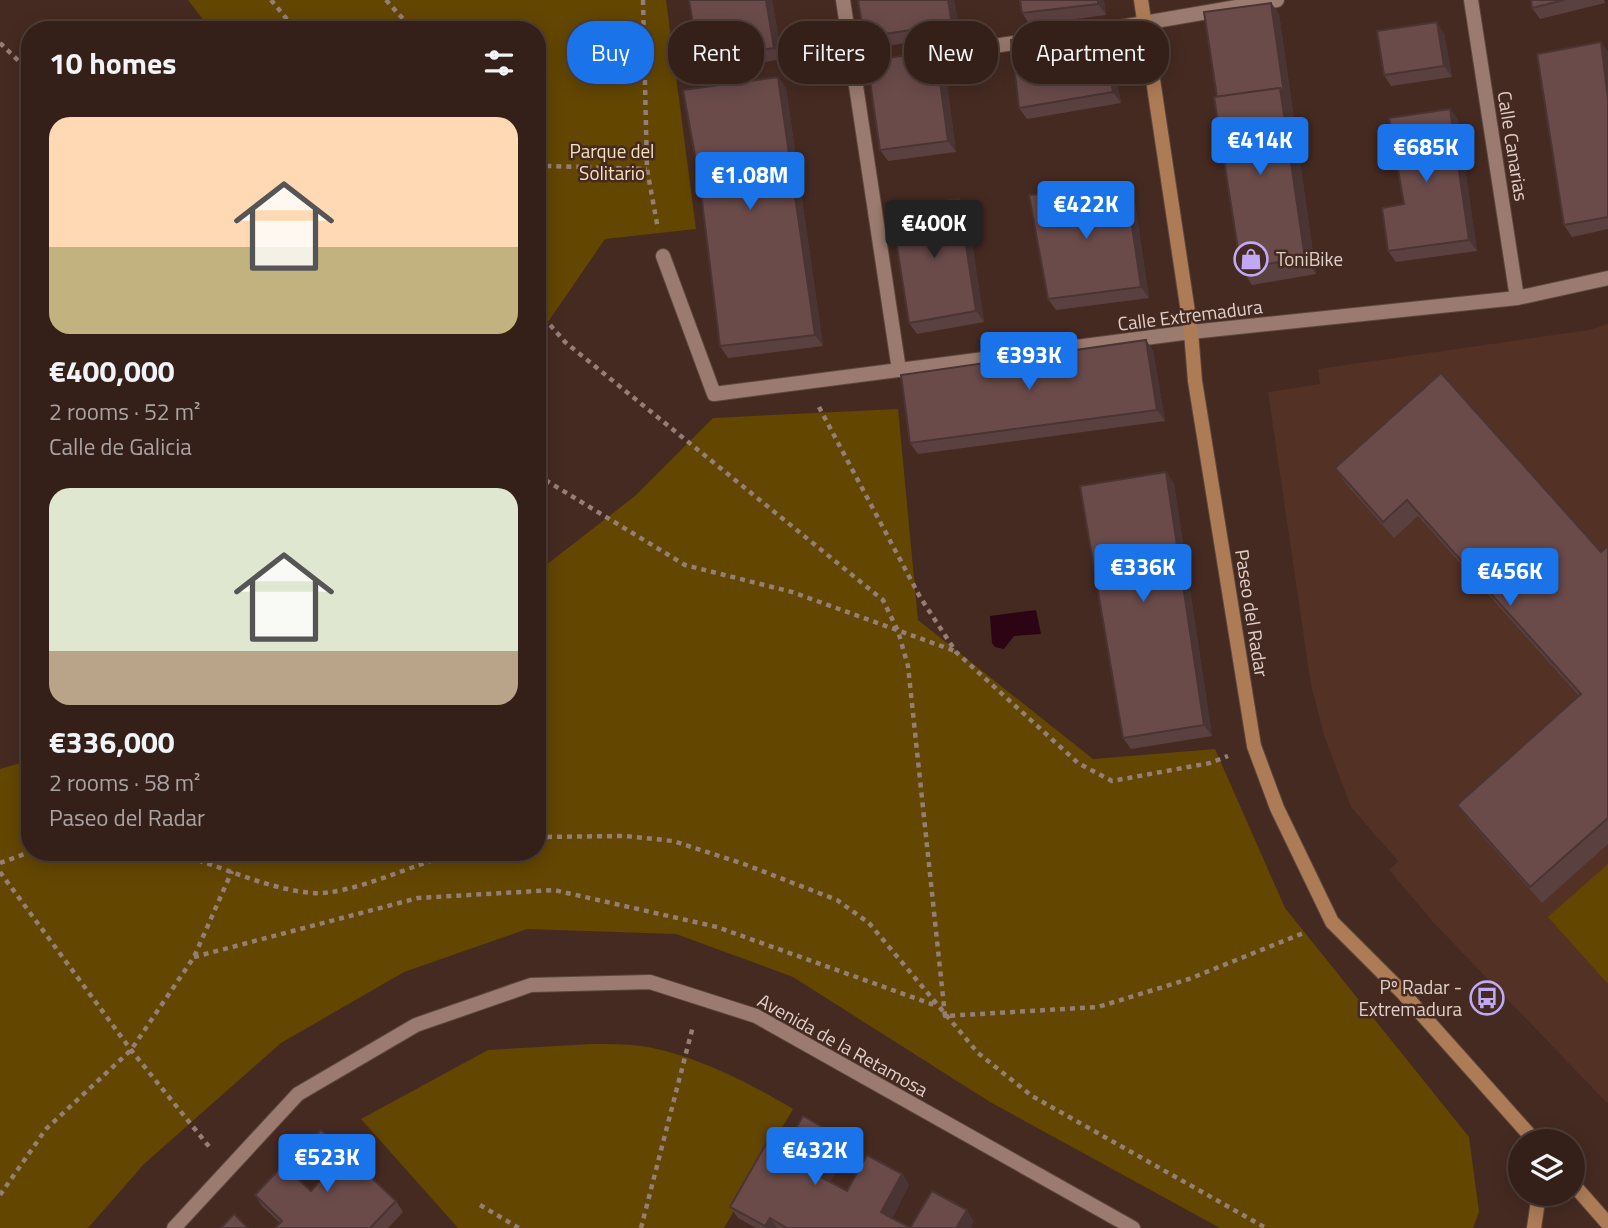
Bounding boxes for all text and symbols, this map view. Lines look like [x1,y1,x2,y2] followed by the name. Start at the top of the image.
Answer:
[567,21,654,84] chip: Buy
[668,21,764,84] chip: Rent
[778,21,890,84] chip: Filters
[904,21,998,84] chip: New
[1012,21,1169,84] chip: Apartment
[49,40,176,86] text: 10 homes
[480,44,518,82] icon: filters
[1490,89,1537,203] street label: Calle Canarias
[1211,118,1309,177] pin: €414K
[1227,122,1293,157] text: €414K
[1377,124,1475,184] pin: €685K
[1393,129,1459,164] text: €685K
[570,136,654,187] park label: Parque del Solitario
[693,152,807,212] pin: €1.08M
[711,157,789,192] text: €1.08M
[221,163,347,289] icon: home
[1037,182,1135,241] pin: €422K
[1053,186,1119,221] text: €422K
[885,201,983,260] pin: €400K
[901,205,967,240] text: €400K
[1232,240,1270,278] shop icon: ToniBike
[1276,244,1343,273] place label: ToniBike
[1116,291,1265,338] street label: Calle Extremadura
[980,332,1078,392] pin: €393K
[996,337,1062,372] text: €393K
[49,348,175,394] text: €400,000
[49,394,200,429] text: 2 rooms · 52 m²
[49,429,192,464] text: Calle de Galicia
[221,534,347,660] icon: home
[1094,544,1192,604] pin: €336K
[1228,547,1277,679] street label: Paseo del Radar
[1461,548,1559,608] pin: €456K
[1110,549,1176,584] text: €336K
[1477,553,1543,588] text: €456K
[49,719,175,765] text: €336,000
[49,765,200,800] text: 2 rooms · 58 m²
[49,800,205,835] text: Paseo del Radar
[1359,972,1462,1023] place label: Pº Radar - Extremadura
[1468,979,1506,1017] bus stop icon: Pº Radar - Extremadura
[753,986,934,1104] street label: Avenida de la Retamosa
[766,1128,864,1187] pin: €432K
[1508,1129,1585,1206] map controls
[1508,1129,1585,1206] button: layers
[782,1132,848,1167] text: €432K
[278,1134,376,1194] pin: €523K
[294,1139,360,1174] text: €523K

